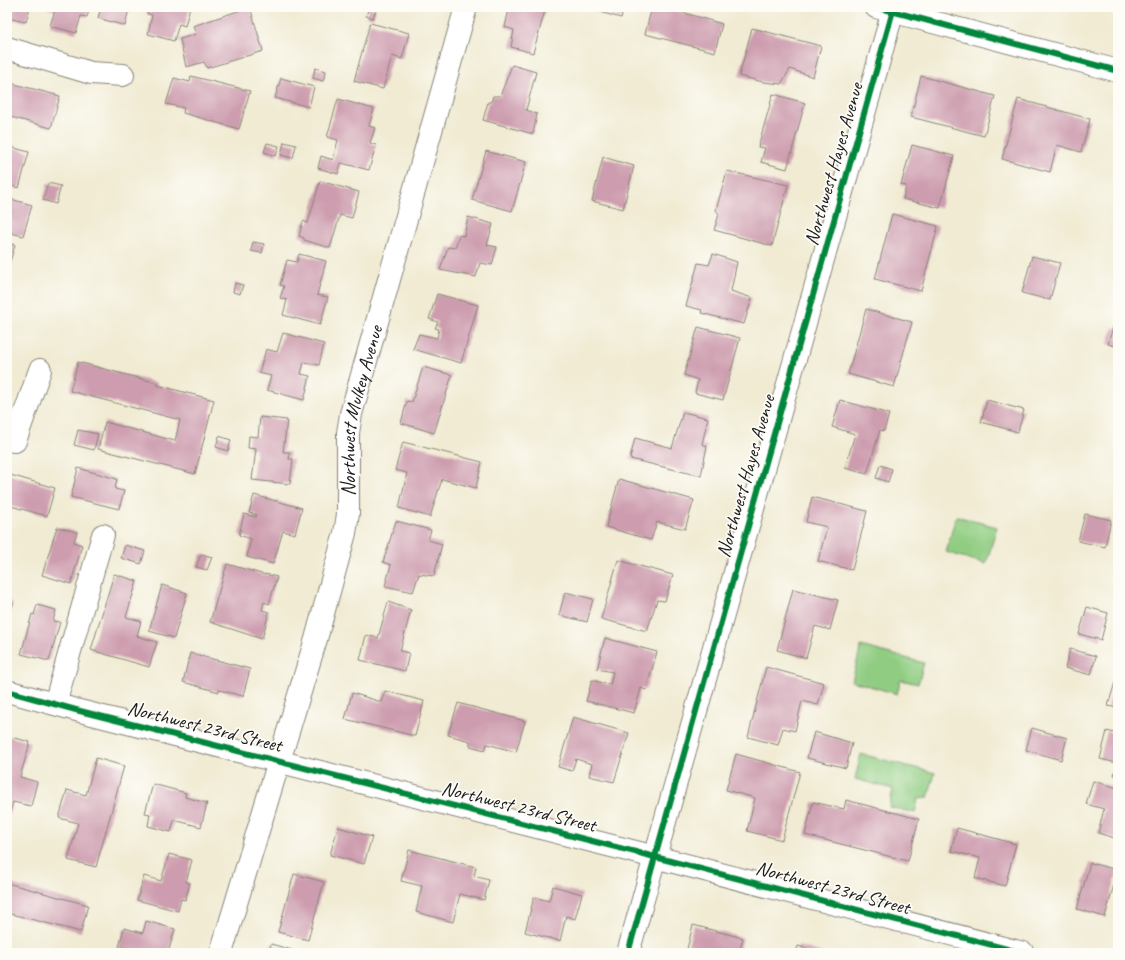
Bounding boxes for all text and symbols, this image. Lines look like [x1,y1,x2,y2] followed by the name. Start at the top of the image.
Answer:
[798,79,869,248] street label: Northwest Hayes Avenue
[336,321,389,496] street label: Northwest Mulkey Avenue
[710,391,781,560] street label: Northwest Hayes Avenue
[125,695,287,758] street label: Northwest 23rd Street
[439,775,601,838] street label: Northwest 23rd Street
[753,855,915,921] street label: Northwest 23rd Street

